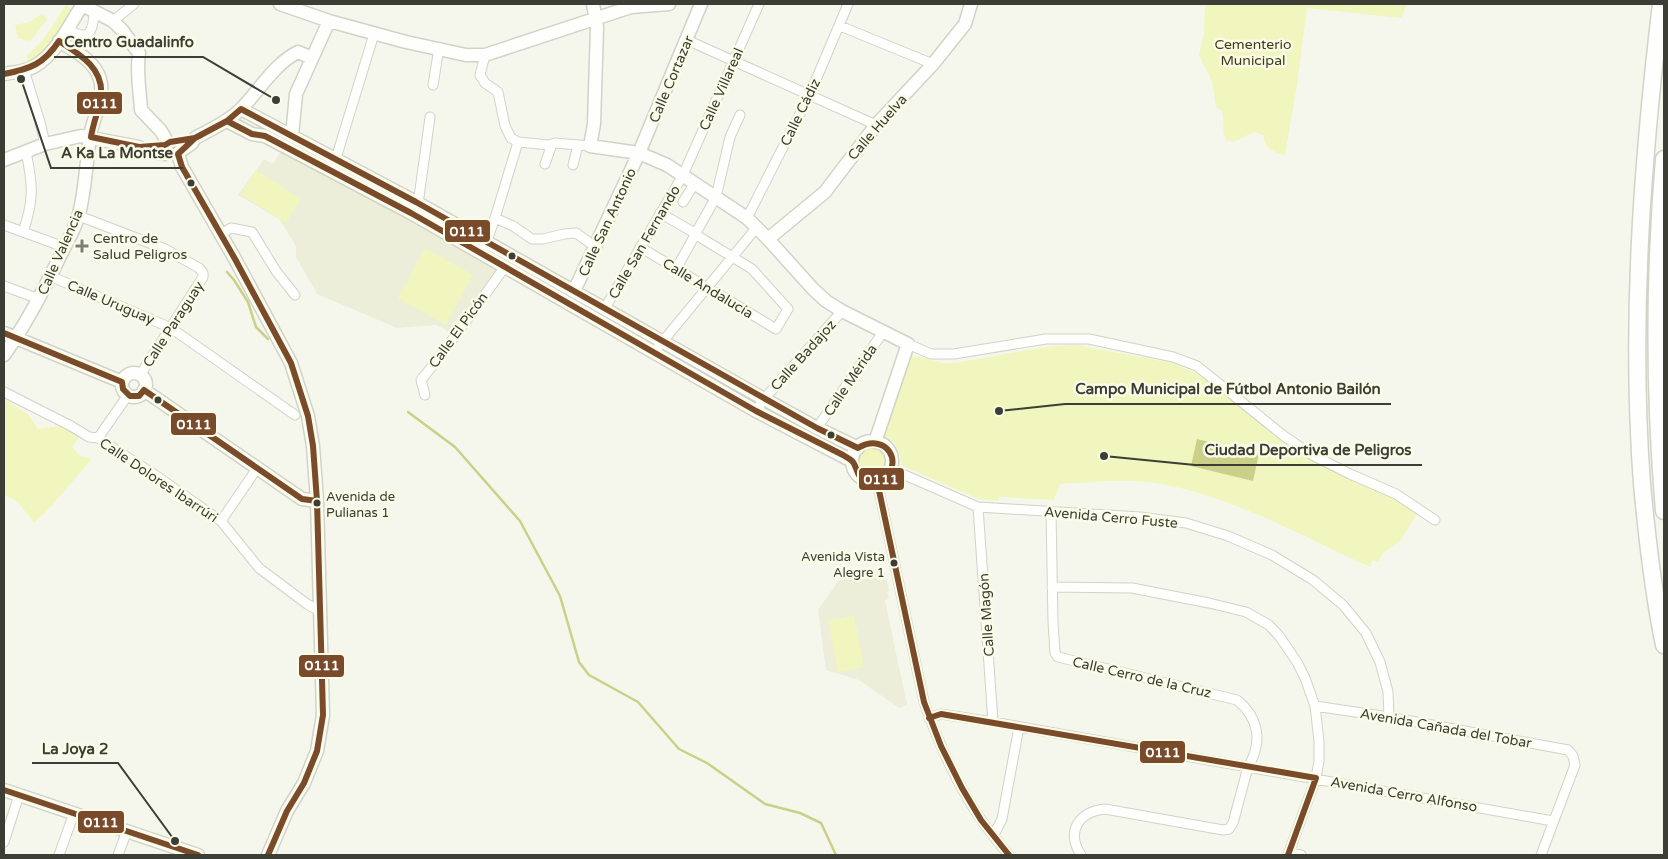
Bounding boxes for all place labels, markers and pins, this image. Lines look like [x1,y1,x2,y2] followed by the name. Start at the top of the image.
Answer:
[54,27,203,57] callout: Centro Guadalinfo
[51,138,183,168] callout: A Ka La Montse
[186,178,196,188] unlabelled marker
[93,230,188,263] place label: Centro de Salud Peligros
[75,239,89,253] marker: Centro de Salud Peligros
[507,251,517,261] unlabelled marker
[1065,374,1391,404] callout: Campo Municipal de Fútbol Antonio Bailón
[153,395,163,405] unlabelled marker
[826,430,836,440] unlabelled marker
[1195,435,1422,465] callout: Ciudad Deportiva de Peligros
[326,489,395,521] place label: Avenida de Pulianas 1
[312,498,322,508] marker: Avenida de Pulianas 1
[801,549,885,581] place label: Avenida Vista Alegre 1
[889,558,899,568] marker: Avenida Vista Alegre 1
[32,733,118,763] callout: La Joya 2

